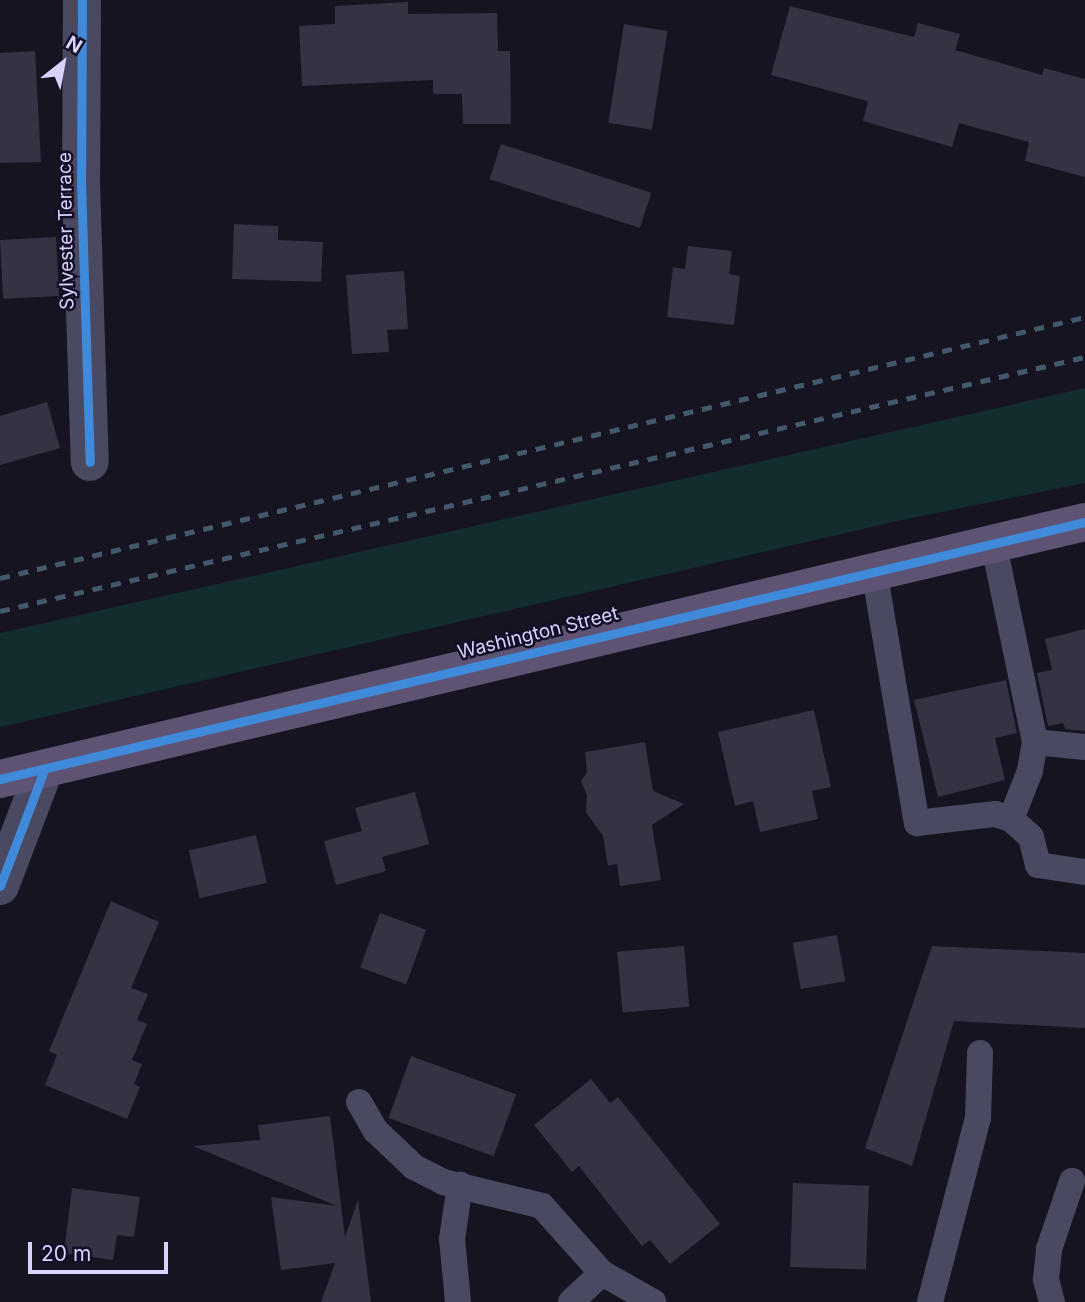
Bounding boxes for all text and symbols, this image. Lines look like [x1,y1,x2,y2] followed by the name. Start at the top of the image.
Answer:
[28,28,98,98] north arrow
[62,31,86,58] text: N
[53,152,79,310] street label: Sylvester Terrace
[455,602,621,664] street label: Washington Street
[32,1228,172,1272] scale bar
[41,1241,91,1266] text: 20 m

